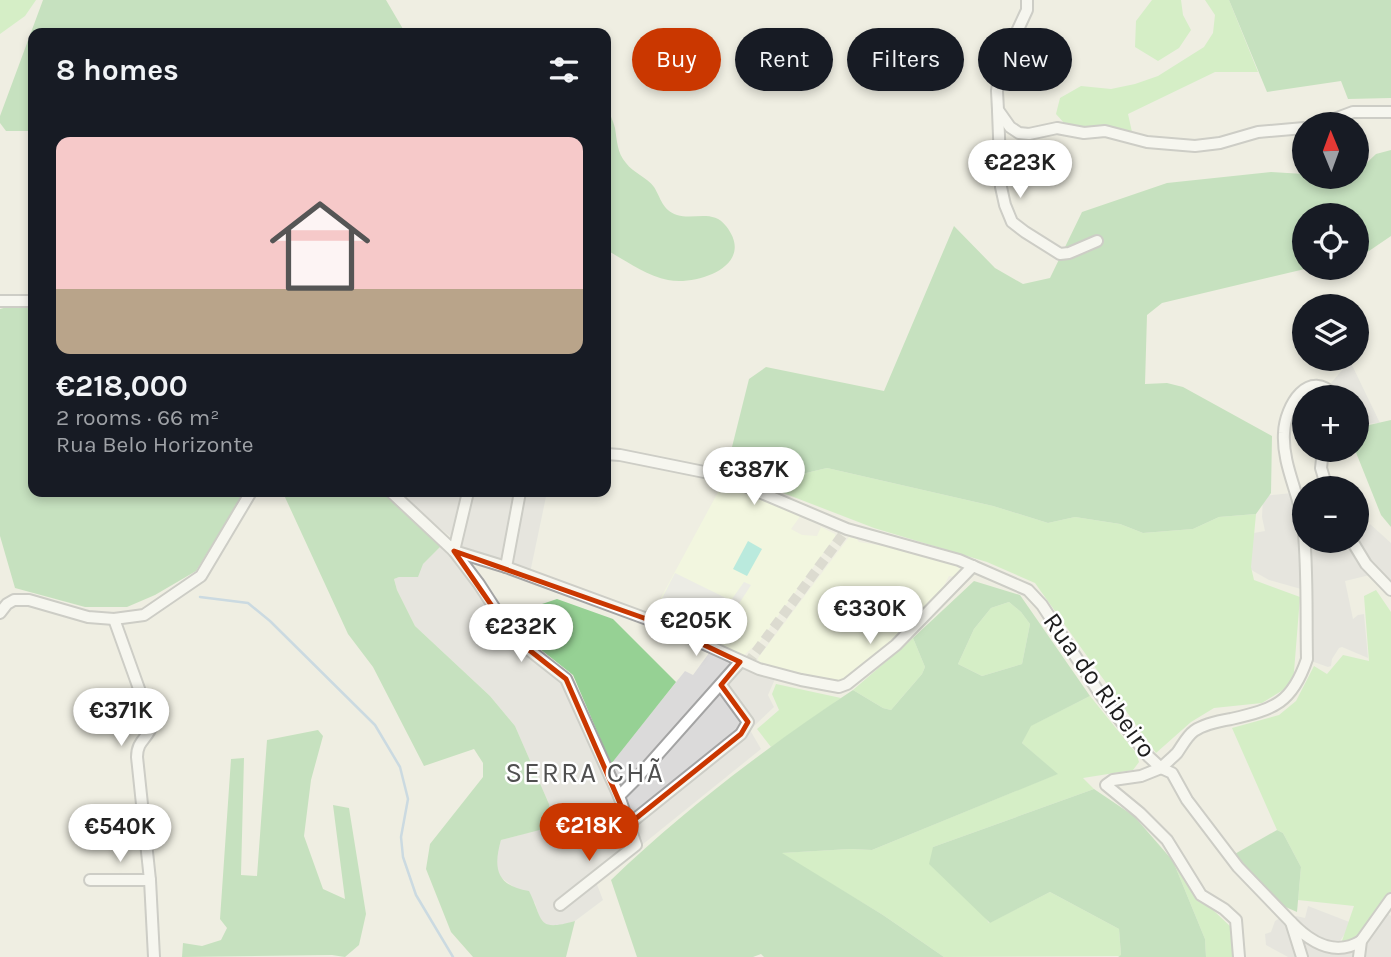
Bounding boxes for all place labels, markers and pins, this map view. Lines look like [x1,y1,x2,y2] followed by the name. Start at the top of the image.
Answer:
[971,140,1069,200] pin: €223K
[705,448,803,507] pin: €387K
[821,586,919,646] pin: €330K
[647,598,745,658] pin: €205K
[472,604,570,664] pin: €232K
[72,688,170,748] pin: €371K
[71,804,169,864] pin: €540K
[540,804,638,863] pin: €218K

